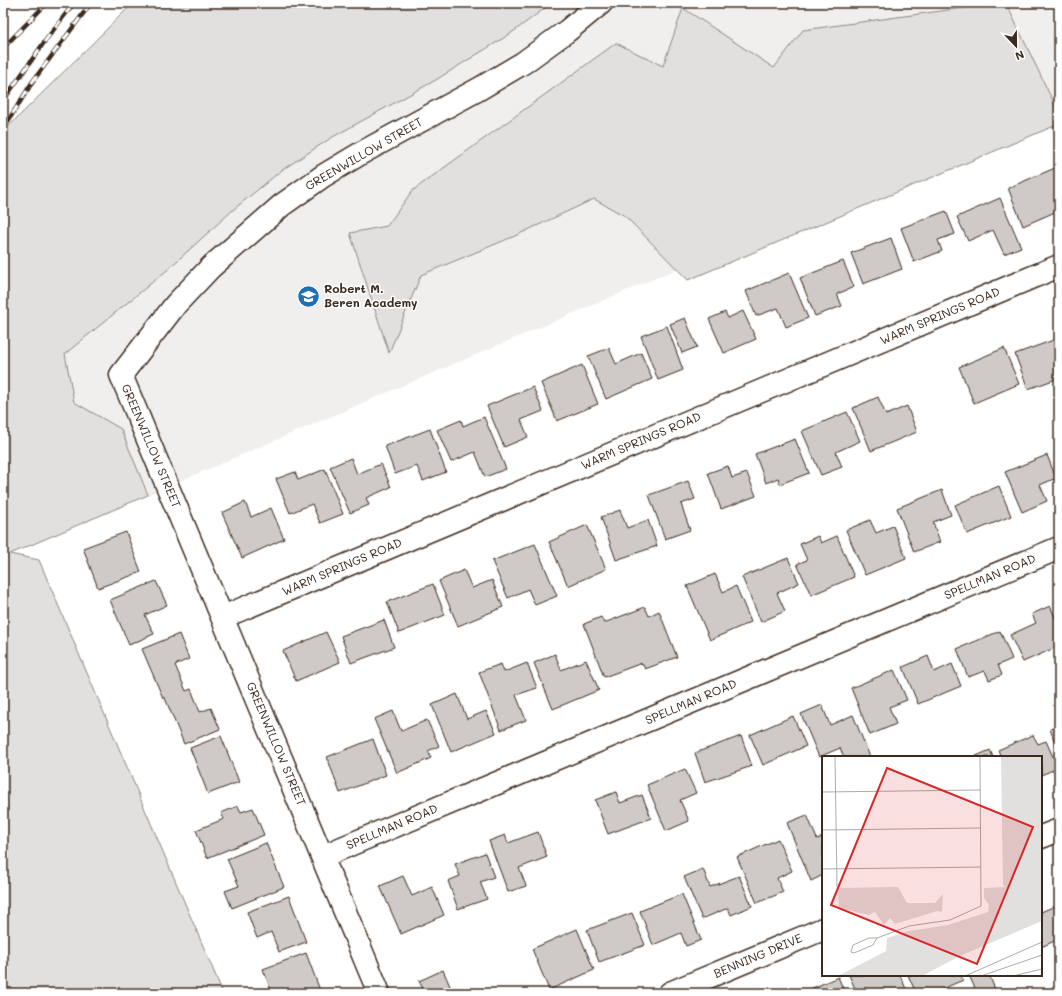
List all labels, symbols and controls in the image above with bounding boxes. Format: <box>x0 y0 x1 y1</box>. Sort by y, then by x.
north arrow <box>996 26 1036 66</box>
text: N <box>1013 47 1027 64</box>
street label: GREENWILLOW STREET <box>302 113 425 193</box>
place label: Robert M. Beren Academy <box>324 280 418 310</box>
school or university icon: Robert M. Beren Academy <box>296 283 322 309</box>
street label: WARM SPRINGS ROAD <box>877 283 1002 348</box>
street label: GREENWILLOW STREET <box>119 381 185 510</box>
street label: WARM SPRINGS ROAD <box>578 408 703 473</box>
street label: WARM SPRINGS ROAD <box>279 534 404 599</box>
street label: SPELLMAN ROAD <box>941 550 1038 603</box>
street label: SPELLMAN ROAD <box>642 675 739 728</box>
street label: GREENWILLOW STREET <box>244 679 310 808</box>
inset map <box>822 756 1042 976</box>
street label: SPELLMAN ROAD <box>343 800 440 853</box>
street label: BENNING DRIVE <box>711 929 804 981</box>

